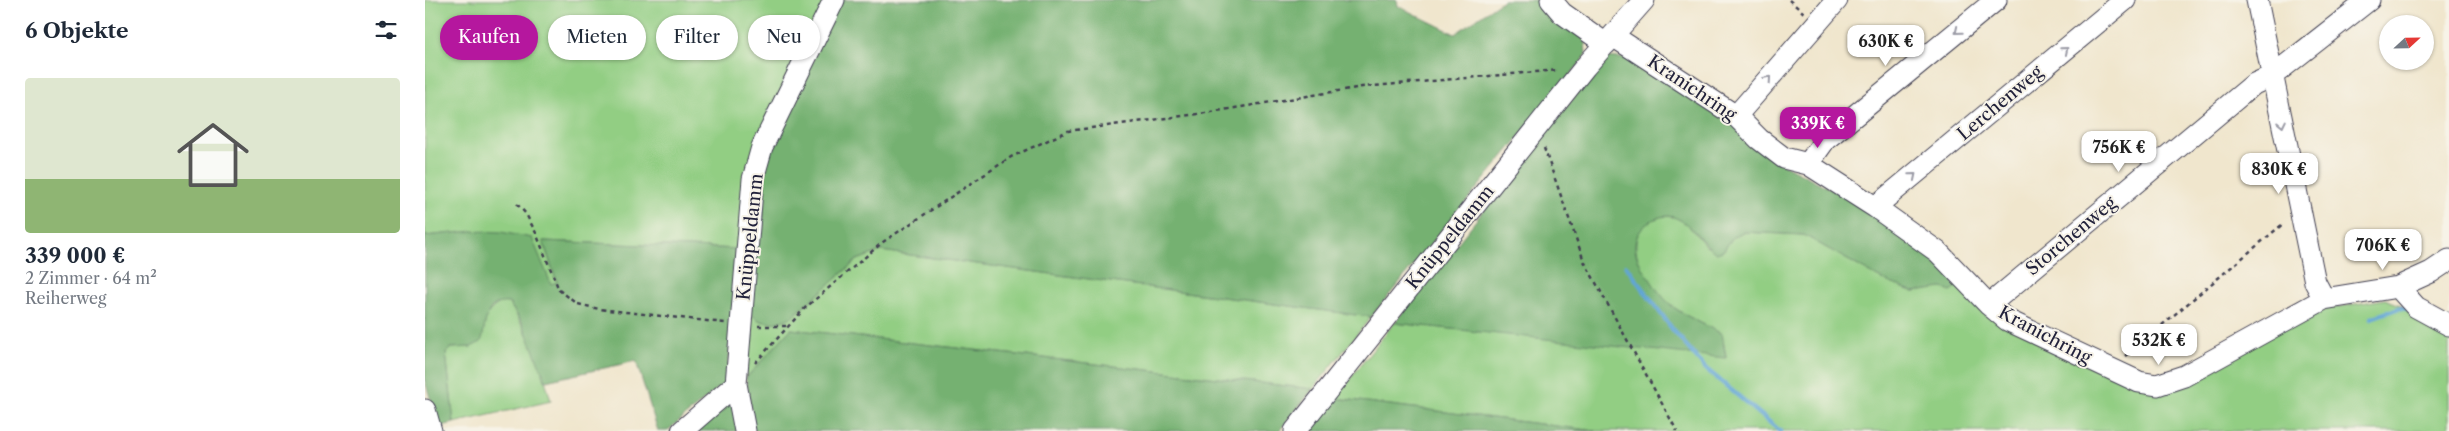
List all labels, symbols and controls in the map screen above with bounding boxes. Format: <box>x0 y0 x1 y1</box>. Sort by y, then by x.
chip: Kaufen <box>440 15 538 60</box>
chip: Mieten <box>548 15 646 60</box>
chip: Filter <box>656 15 738 60</box>
chip: Neu <box>748 15 820 60</box>
north arrow <box>2379 15 2434 70</box>
map controls <box>2379 15 2434 70</box>
icon: filters <box>372 16 400 44</box>
text: 6 Objekte <box>25 18 129 43</box>
pin: 630K € <box>1845 24 1927 67</box>
one-way arrow <box>1955 25 1964 33</box>
text: 630K € <box>1858 31 1914 51</box>
one-way arrow <box>2059 47 2068 55</box>
street label: Kranichring <box>1643 50 1741 126</box>
street label: Lerchenweg <box>1953 61 2048 145</box>
one-way arrow <box>1763 75 1772 84</box>
pin: 339K € <box>1777 106 1859 149</box>
icon: home <box>168 110 258 200</box>
text: 339K € <box>1791 113 1845 133</box>
one-way arrow <box>2277 119 2287 128</box>
pin: 756K € <box>2078 130 2160 173</box>
text: 756K € <box>2092 137 2146 157</box>
pin: 830K € <box>2238 152 2320 195</box>
text: 830K € <box>2251 159 2307 179</box>
street label: Knüppeldamm <box>732 172 768 302</box>
one-way arrow <box>1907 173 1916 181</box>
street label: Knüppeldamm <box>1401 180 1499 294</box>
street label: Storchenweg <box>2021 192 2121 280</box>
pin: 706K € <box>2342 228 2424 271</box>
text: 706K € <box>2356 235 2410 255</box>
text: 339 000 € <box>25 243 125 268</box>
text: 2 Zimmer · 64 m² <box>25 268 157 288</box>
text: Reiherweg <box>25 288 106 308</box>
street label: Kranichring <box>1995 301 2096 369</box>
pin: 532K € <box>2118 324 2200 366</box>
text: 532K € <box>2132 330 2186 350</box>

